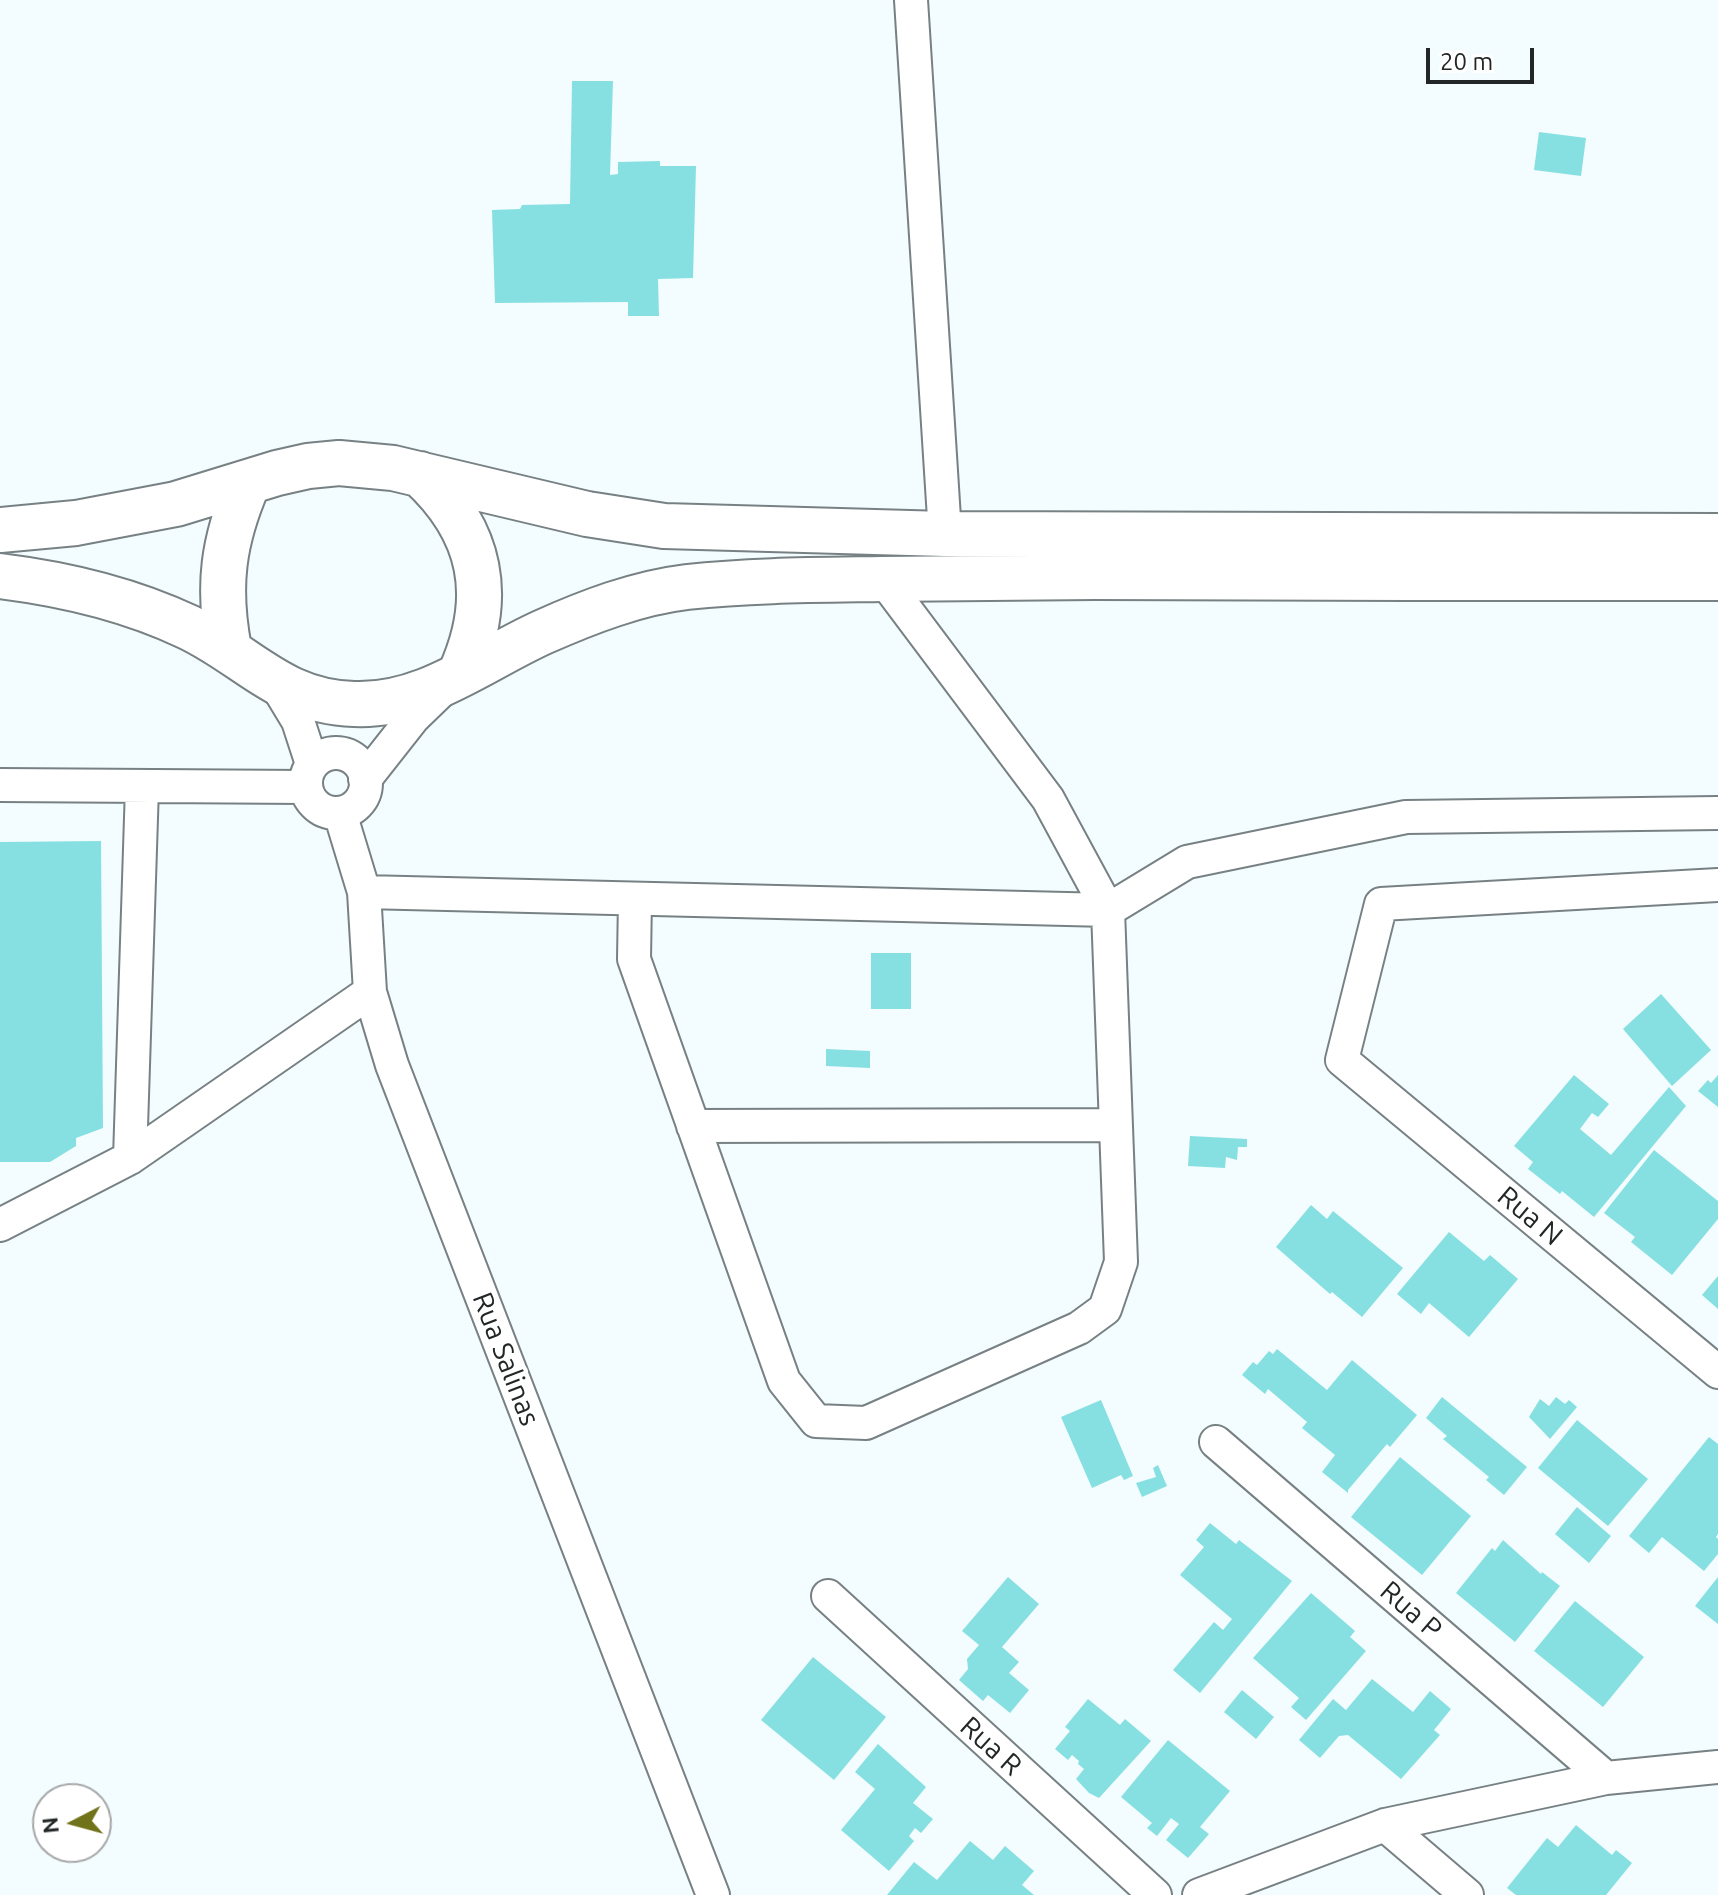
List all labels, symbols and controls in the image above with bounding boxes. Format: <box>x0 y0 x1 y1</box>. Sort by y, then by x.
scale bar <box>1430 32 1538 82</box>
text: 20 m <box>1440 48 1493 75</box>
street label: Rua N <box>1491 1179 1569 1253</box>
street label: Rua Salinas <box>465 1288 547 1430</box>
street label: Rua P <box>1373 1574 1449 1646</box>
street label: Rua R <box>953 1710 1029 1782</box>
north arrow <box>32 1783 112 1863</box>
text: N <box>36 1816 63 1835</box>

